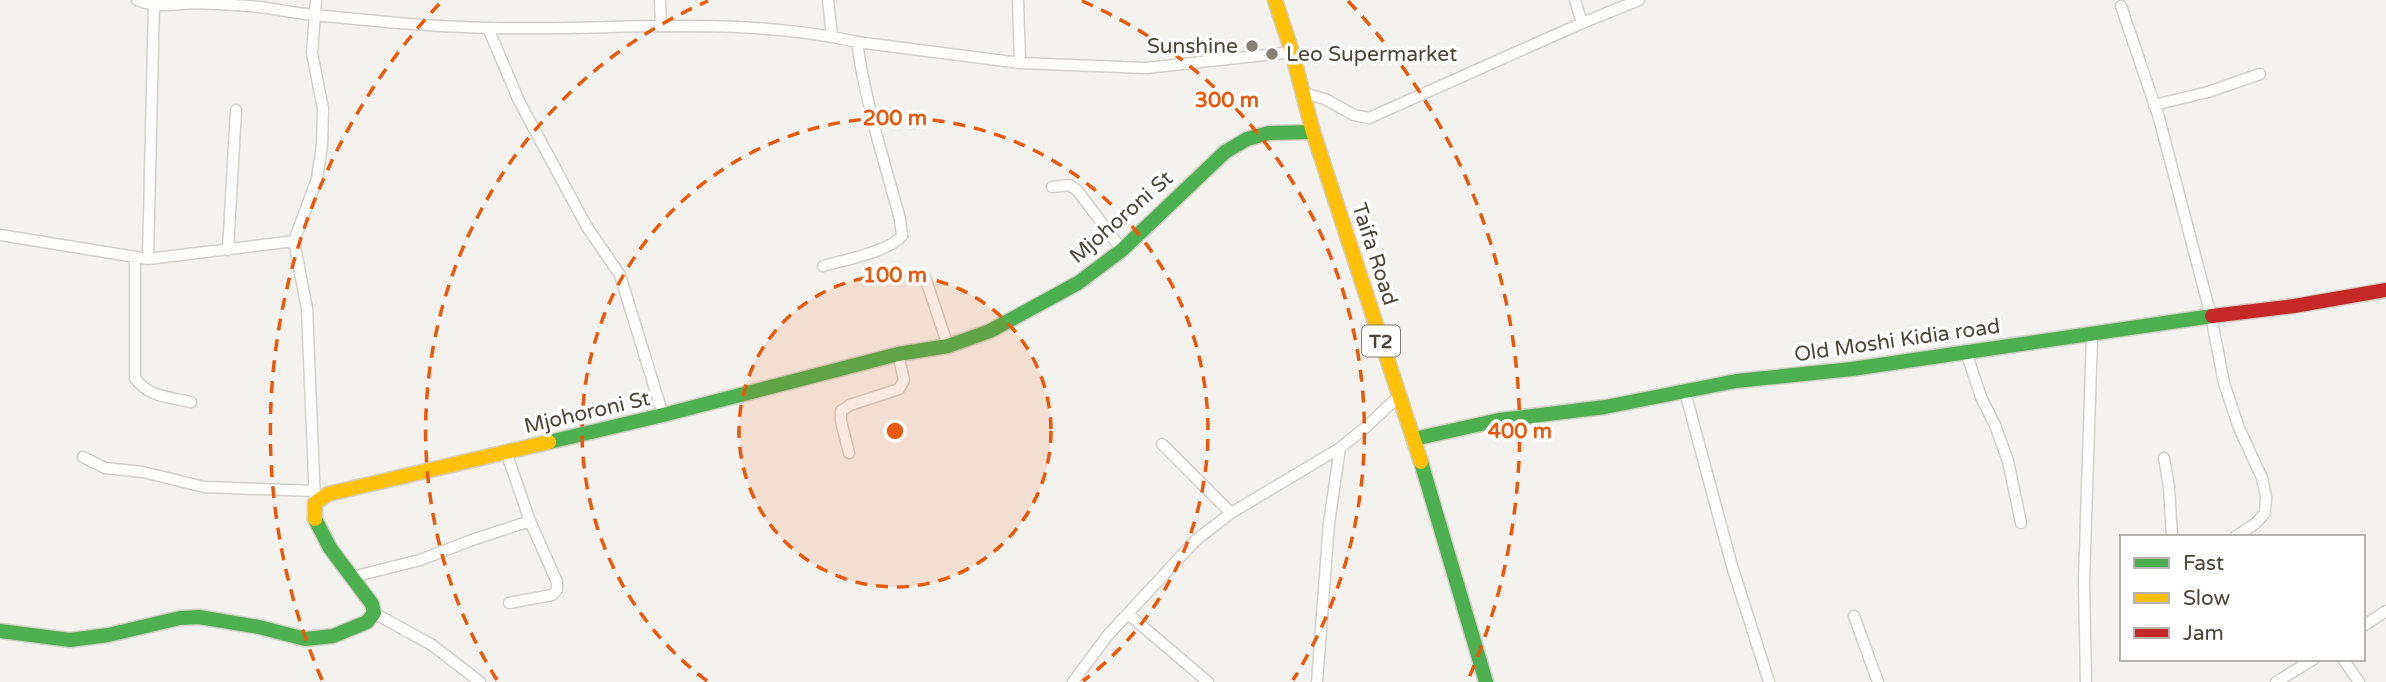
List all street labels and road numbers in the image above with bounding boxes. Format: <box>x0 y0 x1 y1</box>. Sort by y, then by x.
street label: Mjohoroni St <box>1065 166 1178 269</box>
street label: Taifa Road <box>1346 200 1403 308</box>
street label: Old Moshi Kidia road <box>1792 314 2002 367</box>
road number: T2 <box>1362 326 1400 356</box>
street label: Mjohoroni St <box>522 386 652 439</box>

